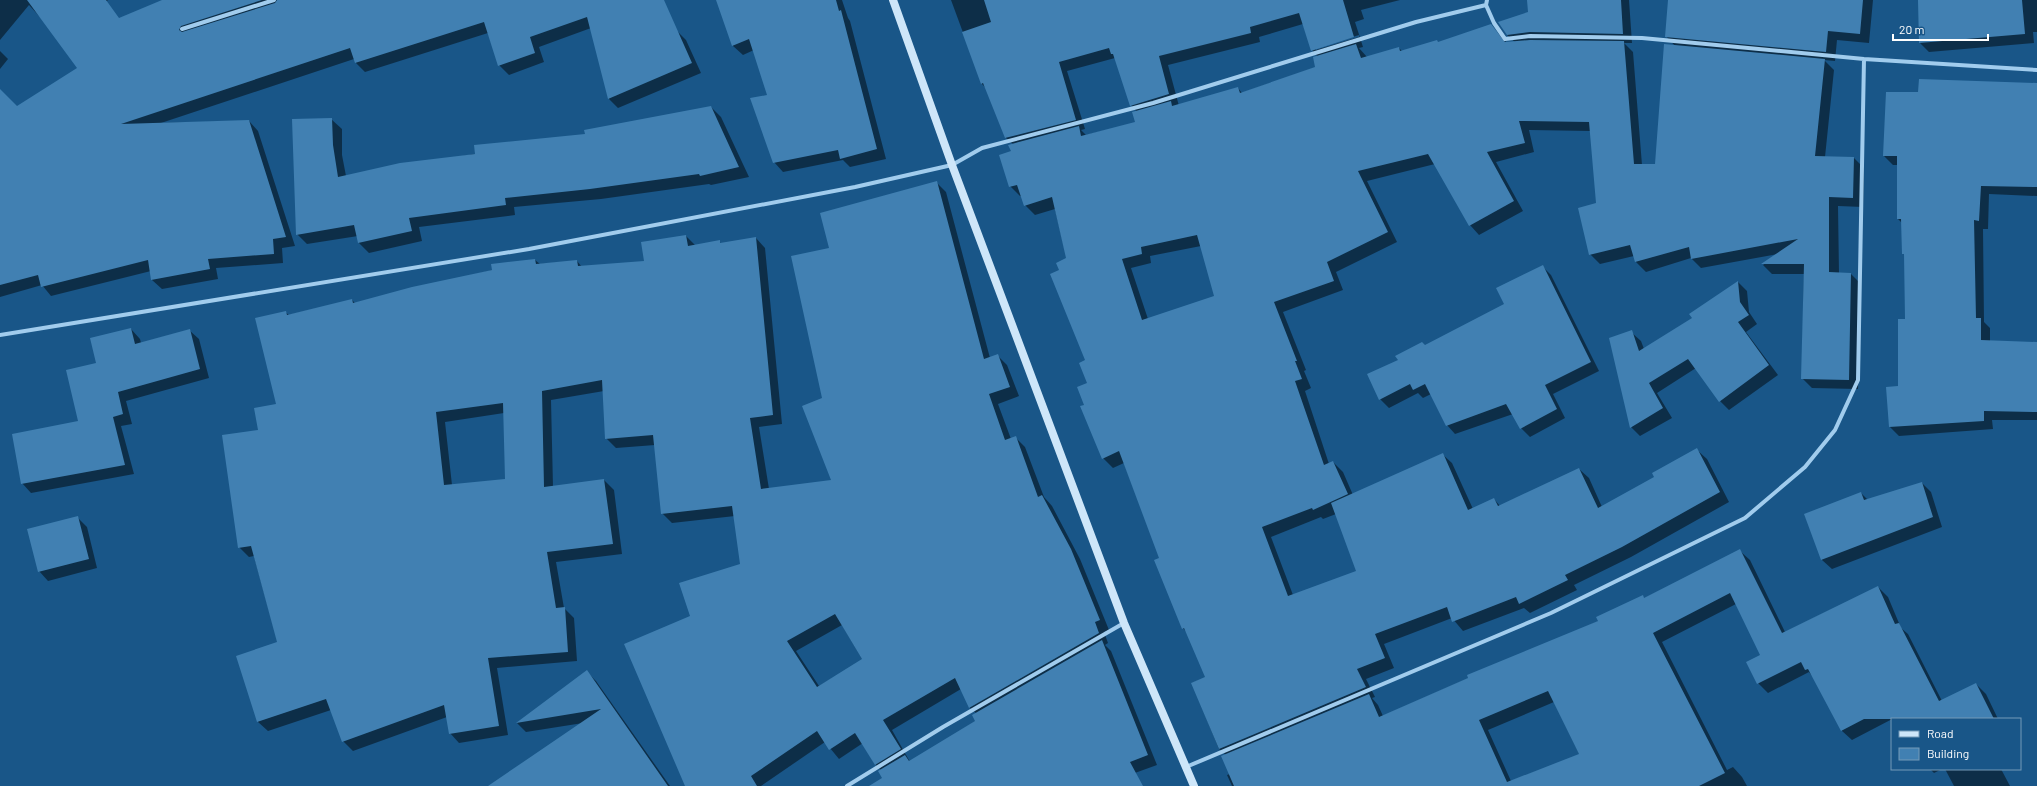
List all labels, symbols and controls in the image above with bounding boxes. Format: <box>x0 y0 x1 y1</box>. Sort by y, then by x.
scale bar <box>1893 16 1988 42</box>
text: 20 m <box>1899 22 1925 36</box>
legend <box>1891 718 2021 770</box>
text: Road <box>1927 726 1954 740</box>
text: Building <box>1927 746 1969 760</box>

